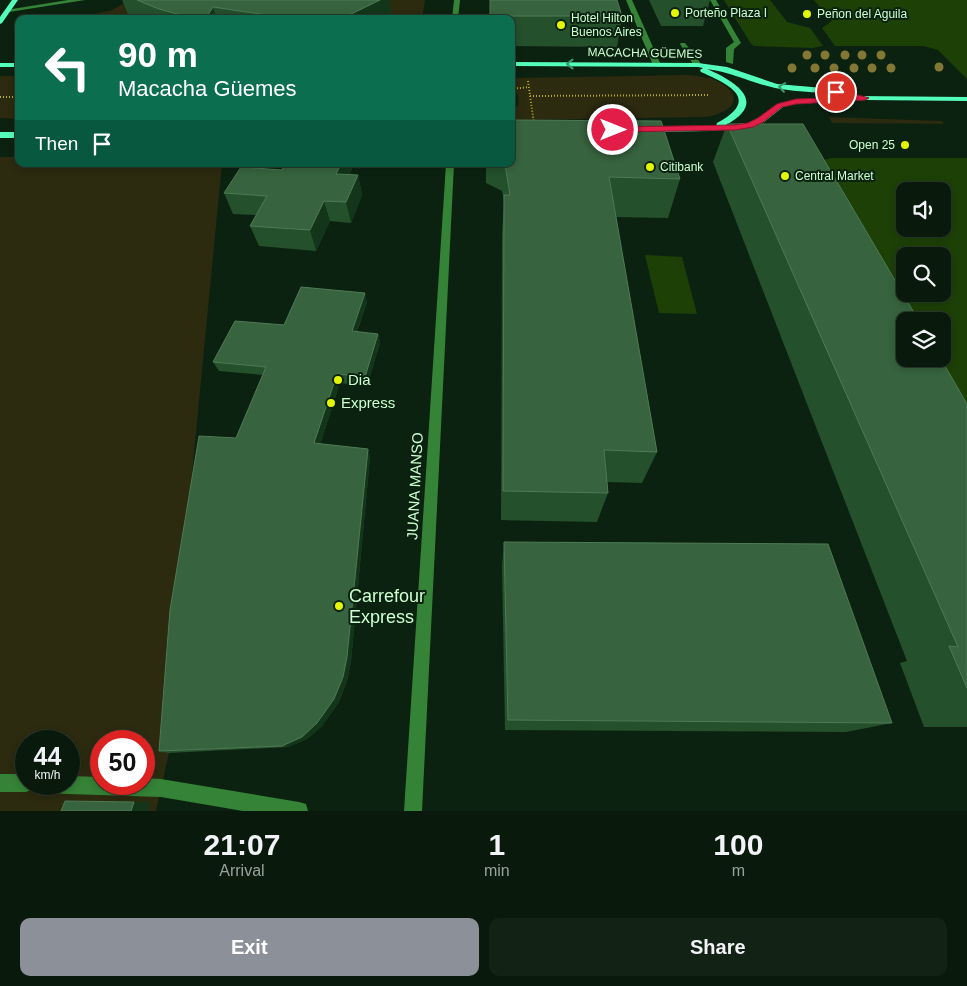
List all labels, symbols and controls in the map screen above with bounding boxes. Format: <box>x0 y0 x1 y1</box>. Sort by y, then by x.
place label: Porteño Plaza I <box>685 6 767 20</box>
marker: Porteño Plaza I <box>669 7 681 19</box>
place label: Peñon del Aguila <box>817 7 907 21</box>
marker: Peñon del Aguila <box>801 8 813 20</box>
place label: Hotel Hilton Buenos Aires <box>571 11 642 39</box>
marker: Hotel Hilton Buenos Aires <box>555 19 567 31</box>
icon: left <box>35 35 100 100</box>
text: 90 m <box>118 35 198 74</box>
street label: MACACHA GÜEMES <box>588 45 702 61</box>
one-way arrow <box>566 59 574 69</box>
pin <box>815 71 857 113</box>
text: Macacha Güemes <box>118 76 297 101</box>
icon: arrive <box>822 78 850 106</box>
one-way arrow <box>778 82 786 93</box>
position arrow <box>586 103 638 155</box>
icon: arrive <box>88 130 116 158</box>
text: Then <box>35 133 78 154</box>
place label: Open 25 <box>849 138 895 152</box>
marker: Open 25 <box>899 139 911 151</box>
place label: Citibank <box>660 160 704 174</box>
marker: Citibank <box>644 161 656 173</box>
place label: Central Market <box>795 169 874 183</box>
marker: Central Market <box>779 170 791 182</box>
map controls <box>896 182 951 367</box>
button: sound <box>896 182 951 237</box>
button: search <box>896 247 951 302</box>
button: layers <box>896 312 951 367</box>
place label: Dia <box>348 371 371 388</box>
marker: Dia <box>332 374 344 386</box>
place label: Express <box>341 394 395 411</box>
marker: Express <box>325 397 337 409</box>
street label: JUANA MANSO <box>403 432 426 540</box>
place label: Carrefour Express <box>349 586 425 627</box>
marker: Carrefour Express <box>333 600 345 612</box>
speed limit sign: 50 <box>90 730 155 795</box>
text: 44 <box>34 742 61 770</box>
text: km/h <box>34 768 61 782</box>
text: 21:07 <box>204 828 280 861</box>
text: 1 <box>488 828 505 861</box>
text: 100 <box>713 828 763 861</box>
text: Arrival <box>219 862 265 879</box>
text: min <box>484 862 510 879</box>
text: m <box>732 862 745 879</box>
button: Exit <box>20 918 479 976</box>
button: Share <box>489 918 947 976</box>

